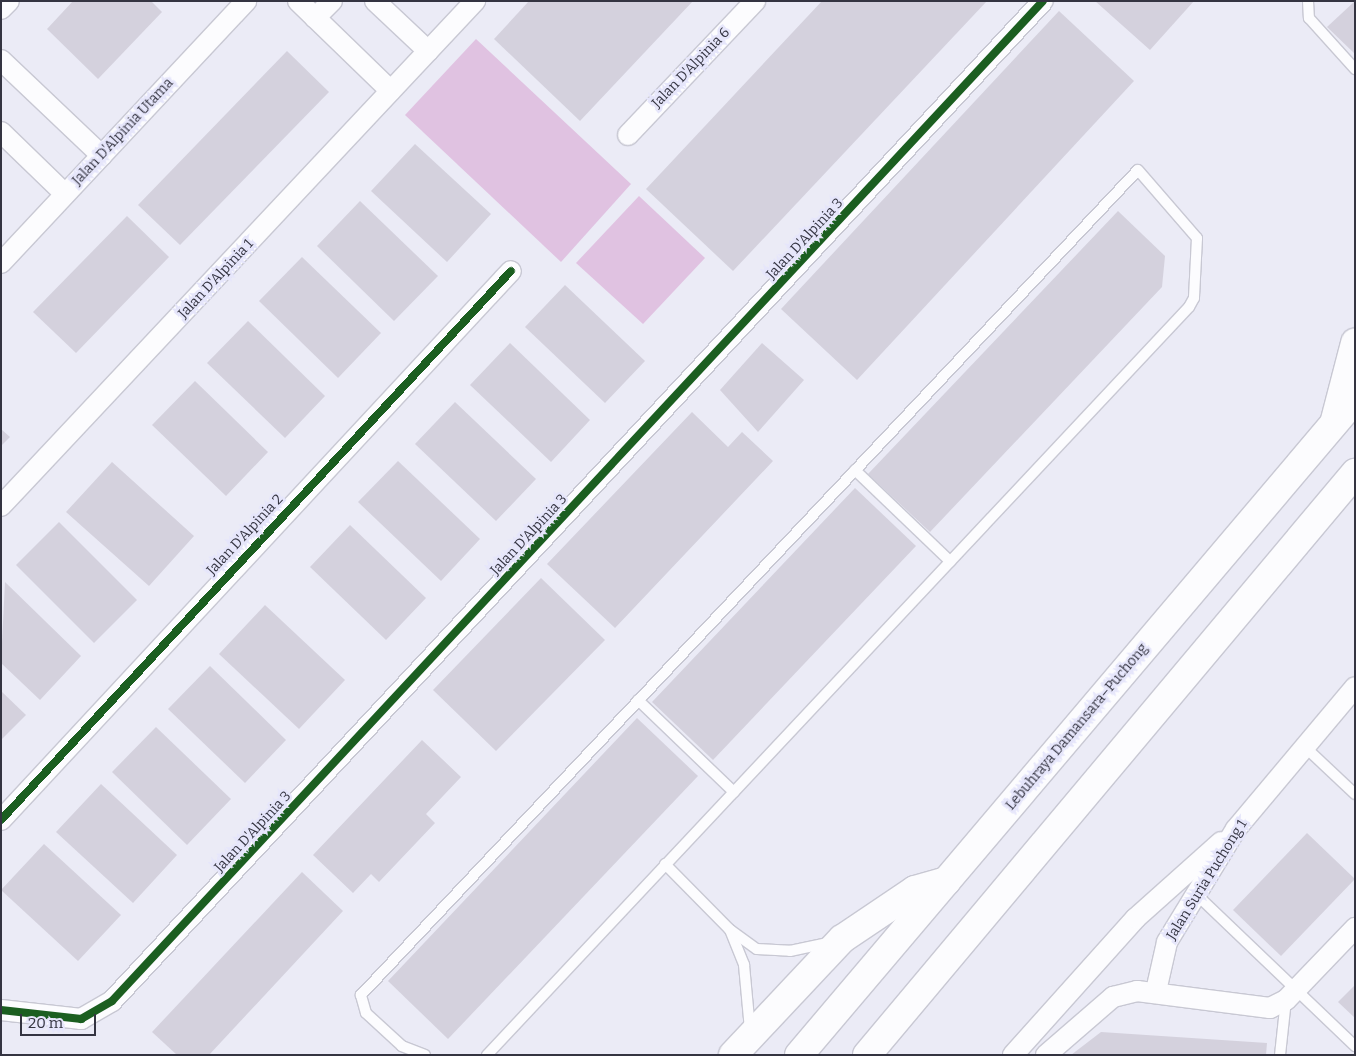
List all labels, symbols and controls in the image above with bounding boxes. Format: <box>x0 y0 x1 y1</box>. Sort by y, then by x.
street label: Jalan D'Alpinia 6 <box>649 25 733 111</box>
street label: Jalan D'Alpinia Utama <box>69 75 177 189</box>
street label: Jalan D'Alpinia 3 <box>763 195 847 283</box>
street label: Jalan D'Alpinia 1 <box>175 236 257 322</box>
street label: Jalan D'Alpinia 2 <box>203 491 287 579</box>
street label: Jalan D'Alpinia 3 <box>487 491 571 579</box>
street label: Lebuhraya Damansara–Puchong <box>1002 640 1152 814</box>
street label: Jalan D'Alpinia 3 <box>211 788 295 876</box>
street label: Jalan Suria Puchong 1 <box>1163 817 1251 943</box>
scale bar <box>22 1004 99 1036</box>
text: 20 m <box>28 1014 63 1032</box>

